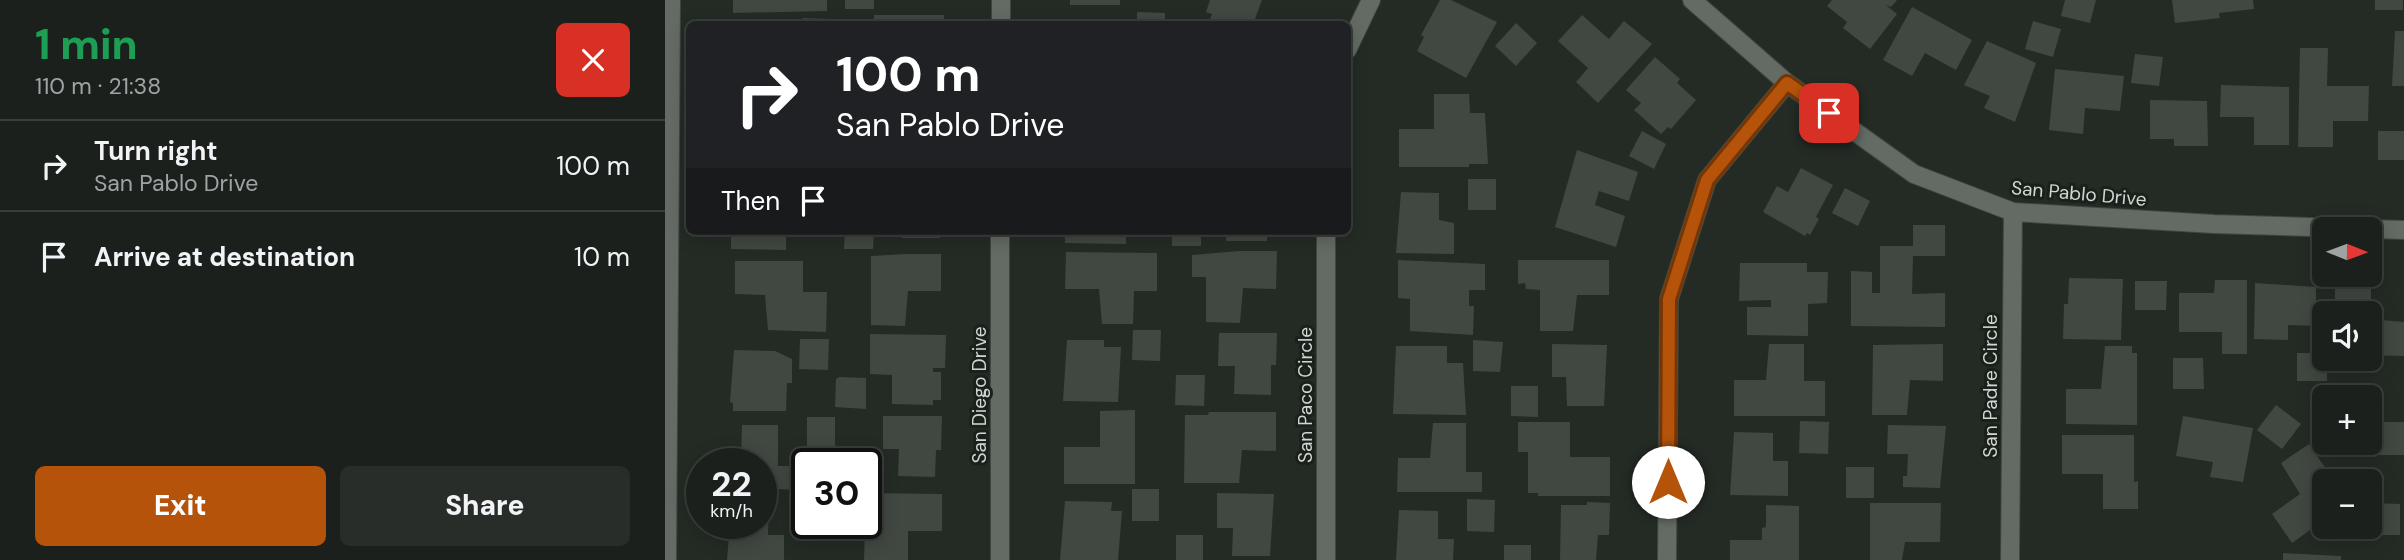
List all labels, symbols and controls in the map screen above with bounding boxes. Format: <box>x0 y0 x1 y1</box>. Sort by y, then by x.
text: 1 min <box>35 17 138 72</box>
button: close <box>556 23 630 97</box>
text: 100 m <box>836 42 980 106</box>
icon: right <box>721 49 812 140</box>
text: 110 m · 21:38 <box>35 71 161 101</box>
pin <box>1799 83 1859 143</box>
icon: arrive <box>1810 94 1848 132</box>
text: San Pablo Drive <box>836 104 1065 146</box>
text: Turn right <box>94 134 218 168</box>
icon: right <box>35 147 73 185</box>
text: 100 m <box>556 149 630 183</box>
text: San Pablo Drive <box>94 168 258 198</box>
street label: San Pablo Drive <box>2010 175 2148 212</box>
icon: arrive <box>794 182 832 220</box>
text: Then <box>721 184 780 218</box>
north arrow <box>2312 217 2382 287</box>
map controls <box>2312 217 2382 539</box>
icon: arrive <box>35 238 73 276</box>
text: Arrive at destination <box>94 240 355 274</box>
text: 10 m <box>574 240 630 274</box>
button: sound <box>2312 301 2382 371</box>
street label: San Padre Circle <box>1978 314 2003 458</box>
street label: San Diego Drive <box>967 326 992 464</box>
street label: San Paco Circle <box>1293 327 1318 463</box>
button: + <box>2312 385 2382 455</box>
position arrow <box>1631 445 1705 519</box>
speed limit sign: 30 <box>791 448 882 539</box>
text: 22 <box>711 461 752 507</box>
button: Exit <box>35 466 326 546</box>
button: Share <box>340 466 630 546</box>
button: − <box>2312 469 2382 539</box>
text: km/h <box>710 499 753 523</box>

